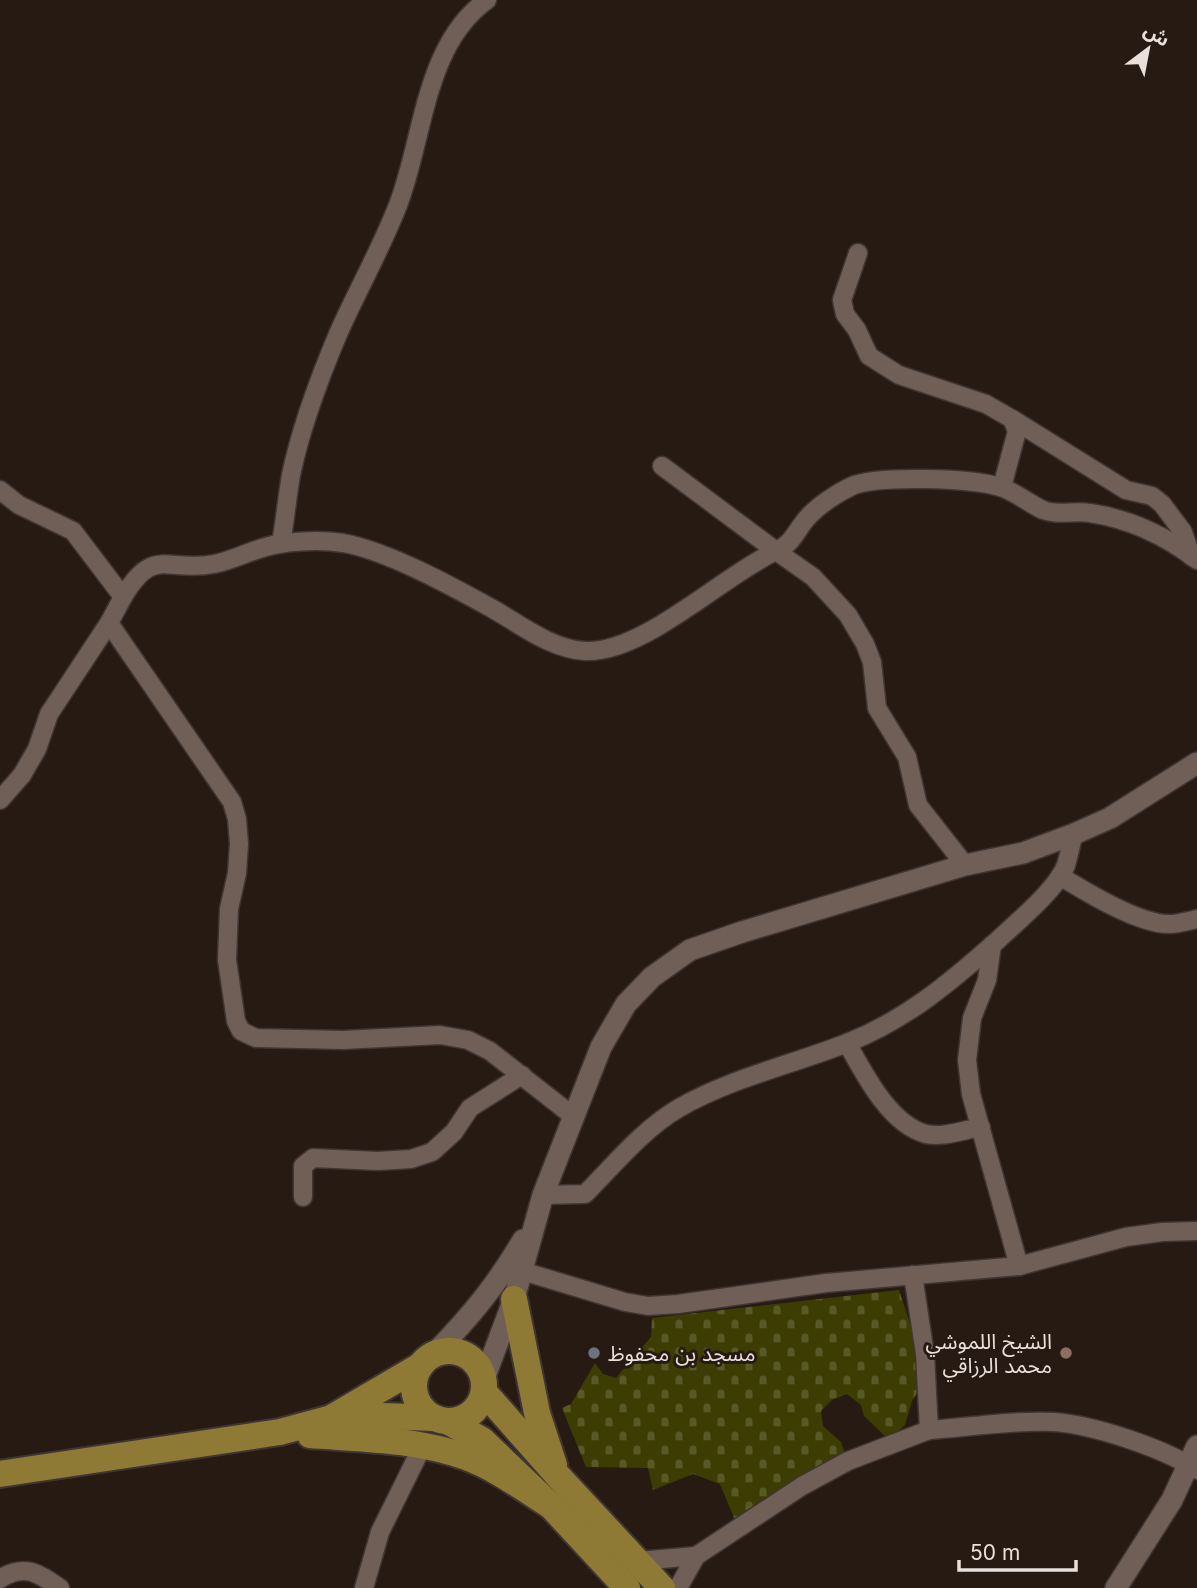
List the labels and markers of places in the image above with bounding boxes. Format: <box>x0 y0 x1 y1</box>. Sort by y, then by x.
place label: الشيخ اللموشي محمد الرزاقي <box>926 1329 1052 1381</box>
place label: مسجد بن محفوظ <box>608 1341 755 1366</box>
marker: مسجد بن محفوظ <box>586 1345 602 1361</box>
marker: الشيخ اللموشي محمد الرزاقي <box>1058 1345 1074 1361</box>

